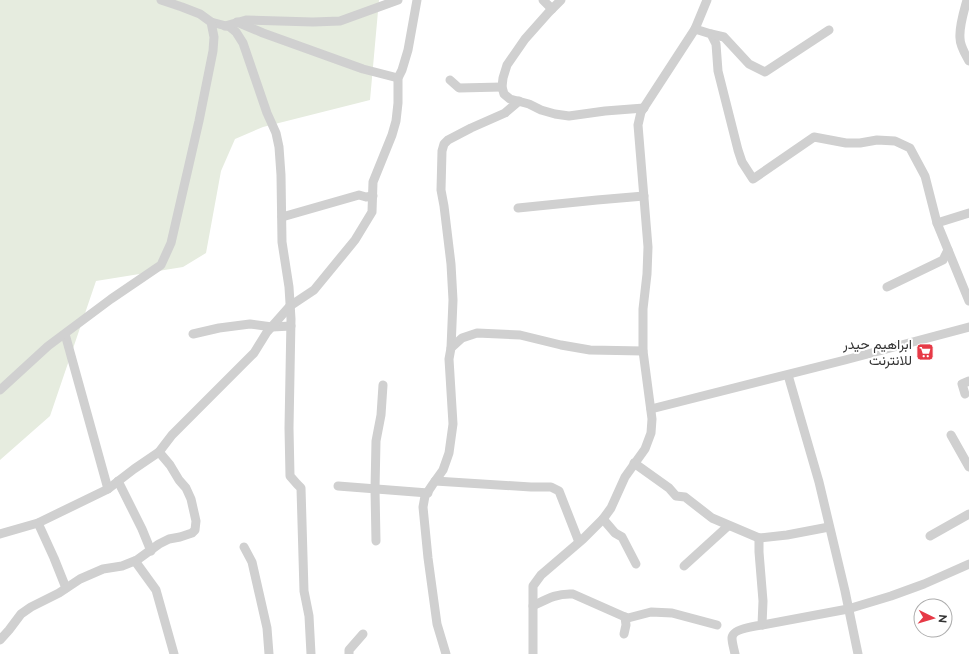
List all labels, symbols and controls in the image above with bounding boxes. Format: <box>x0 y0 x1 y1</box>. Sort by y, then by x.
place label: ابراهيم حيدر للانترنت <box>842 336 912 369</box>
supermarket icon: ابراهيم حيدر للانترنت <box>915 342 935 362</box>
north arrow <box>913 598 953 638</box>
text: N <box>936 614 949 624</box>

